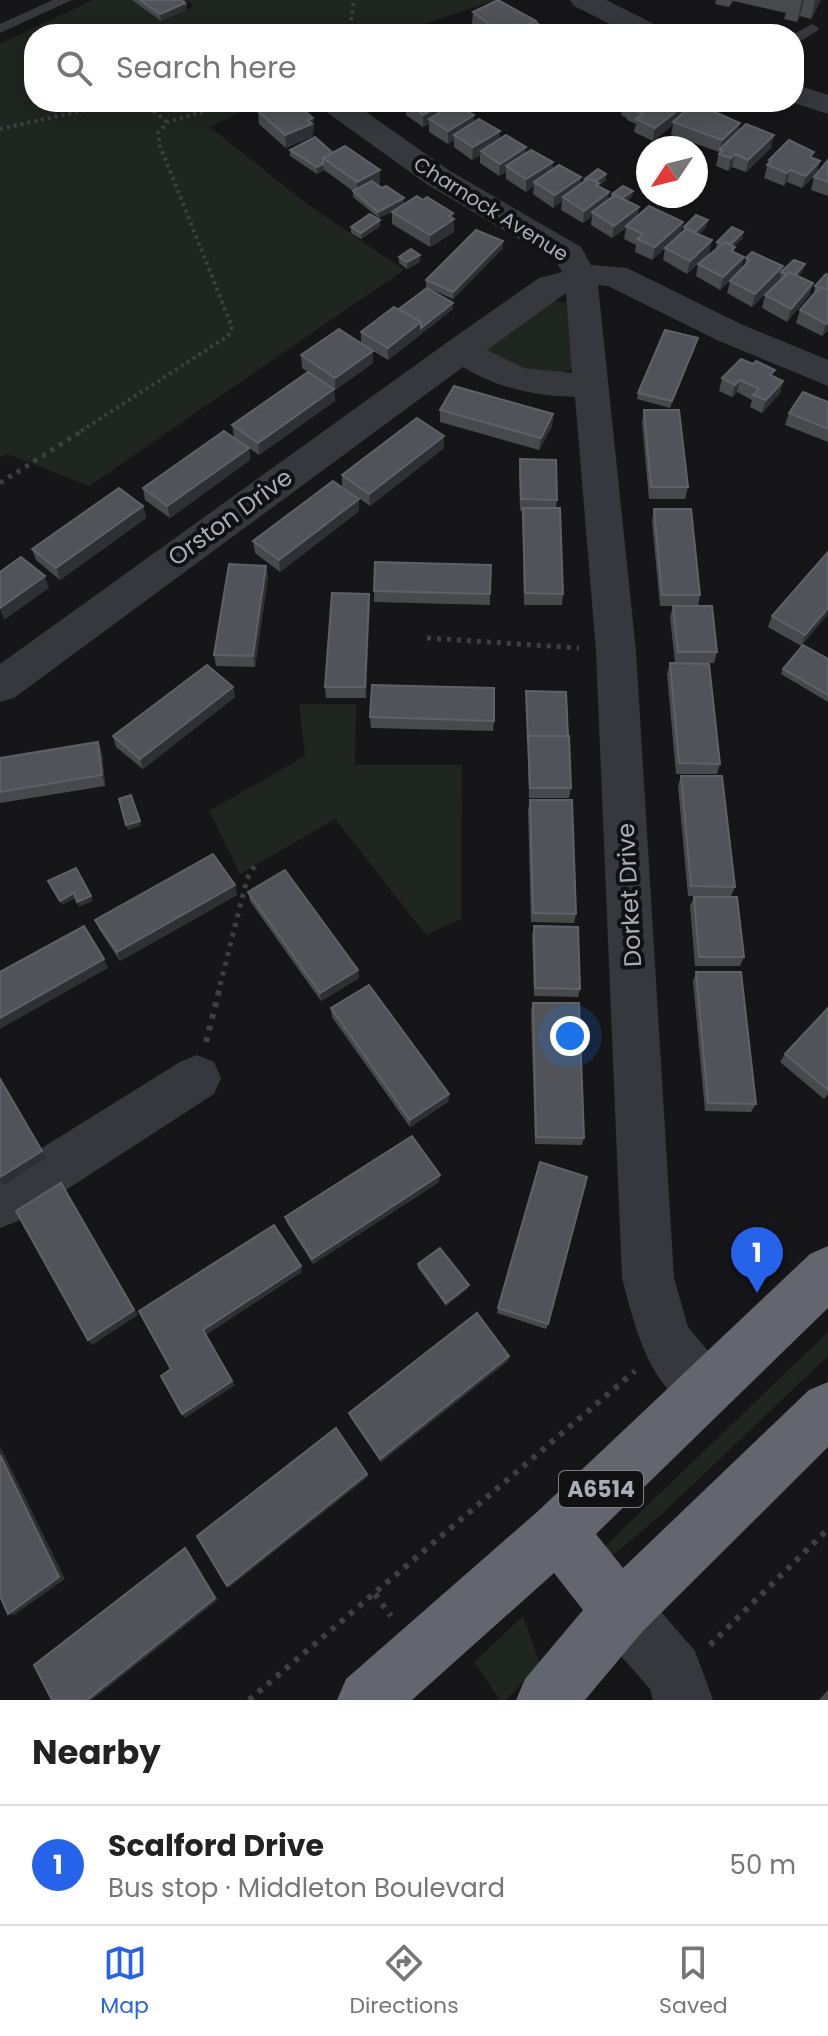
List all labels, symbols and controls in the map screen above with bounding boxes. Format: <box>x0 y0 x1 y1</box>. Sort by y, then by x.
search box <box>24 24 804 112</box>
icon: search <box>52 46 96 90</box>
text: Search here <box>116 46 297 89</box>
north arrow <box>636 136 708 208</box>
street label: Charnock Avenue <box>408 150 574 268</box>
street label: Orston Drive <box>161 461 299 573</box>
street label: Dorket Drive <box>609 822 649 968</box>
your location <box>550 1016 590 1056</box>
pin: 1 <box>731 1227 783 1293</box>
road number: A6514 <box>559 1471 643 1507</box>
text: Nearby <box>32 1728 161 1776</box>
text: Scalford Drive <box>108 1824 324 1867</box>
text: 1 <box>53 1847 63 1883</box>
text: 50 m <box>730 1847 796 1883</box>
text: Bus stop · Middleton Boulevard <box>108 1870 505 1906</box>
tab: Map <box>100 1941 149 2022</box>
tab: Directions <box>349 1941 459 2022</box>
tab: Saved <box>659 1941 728 2022</box>

